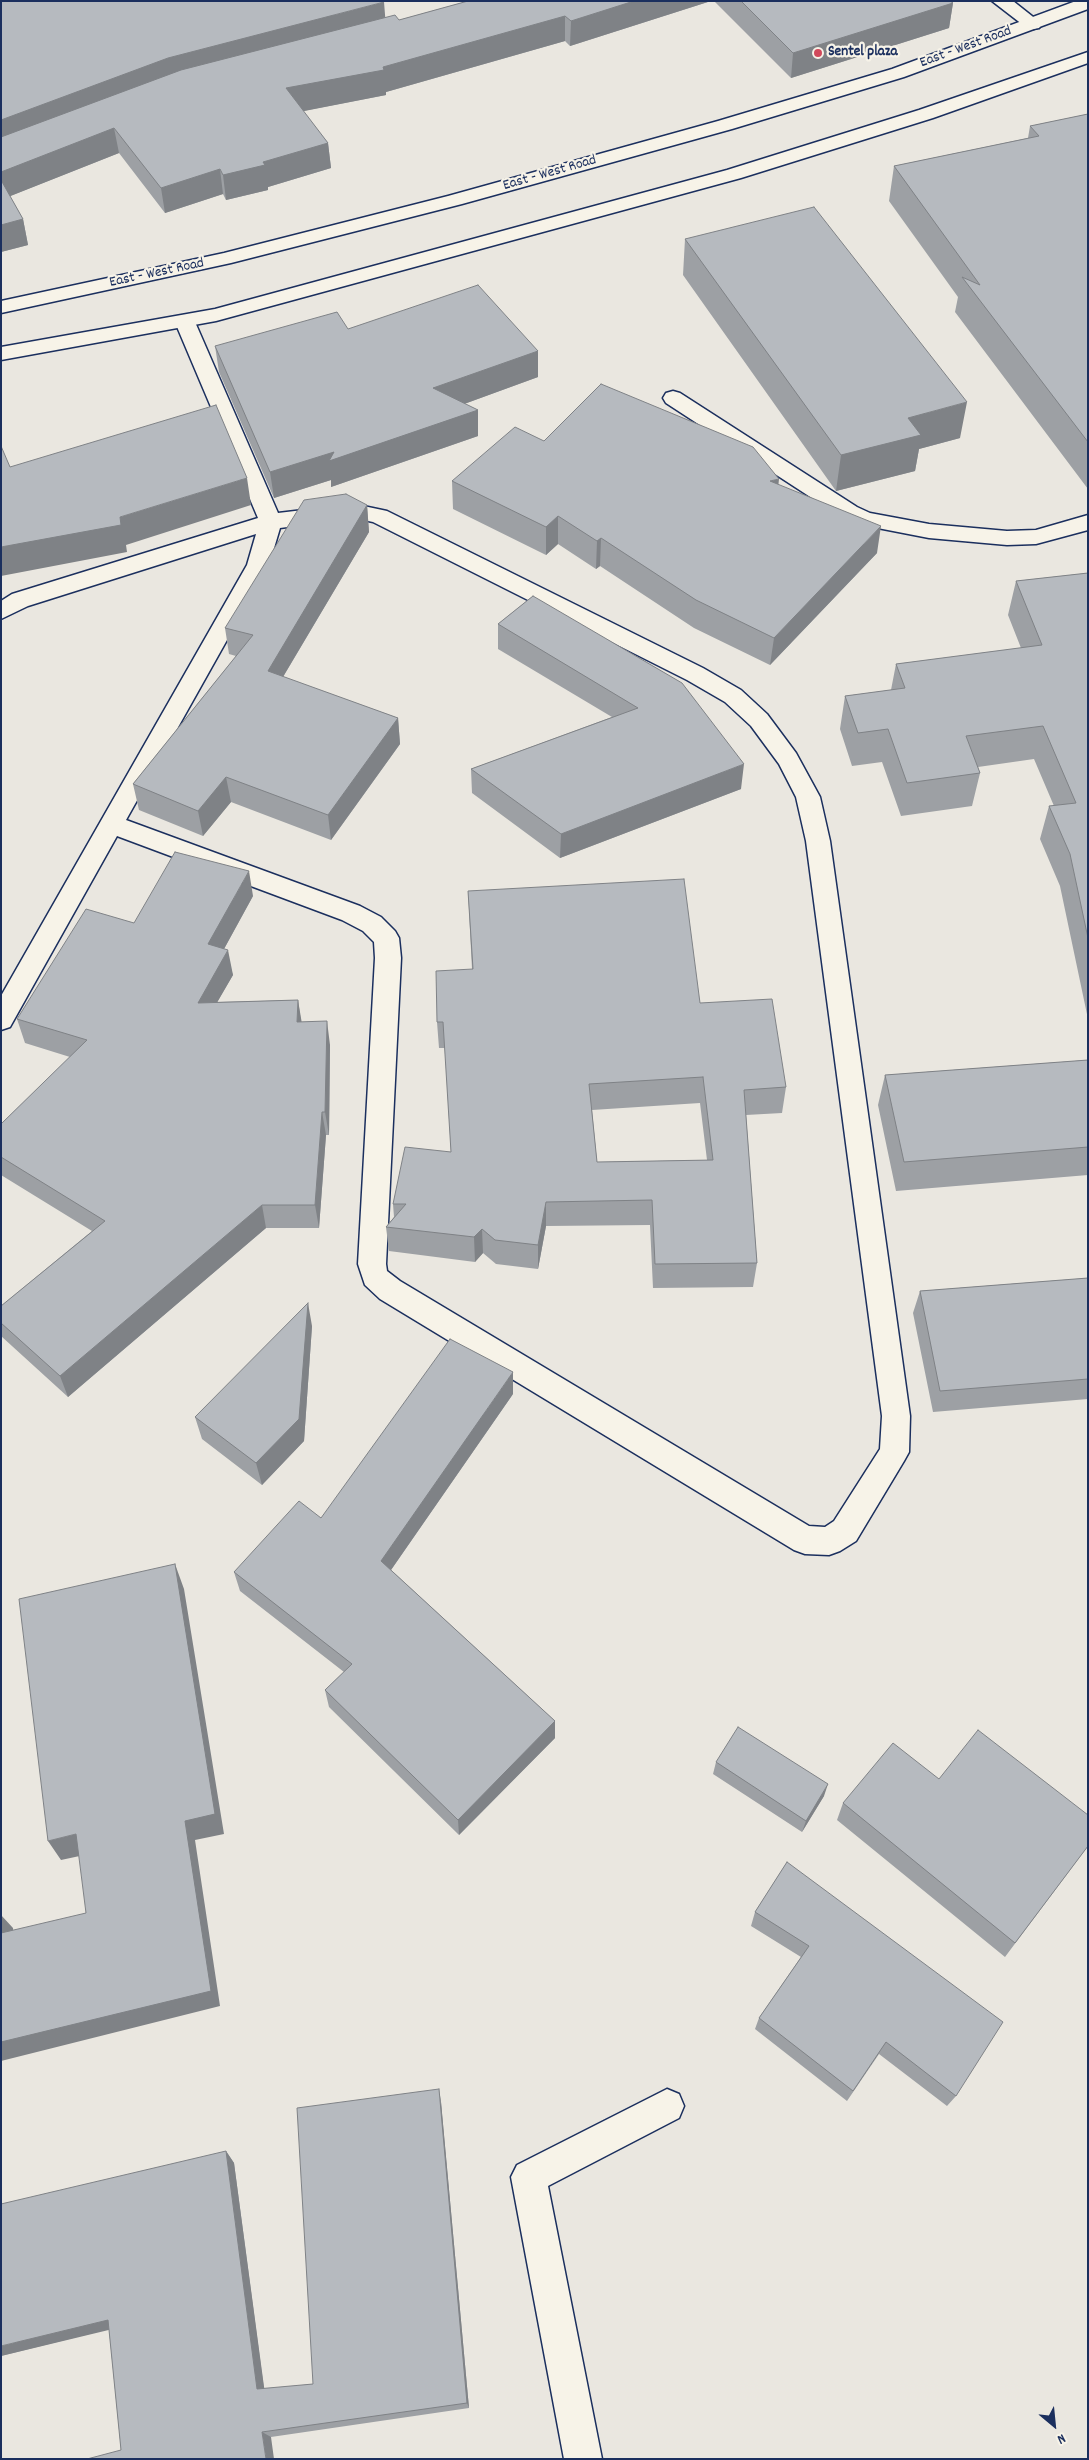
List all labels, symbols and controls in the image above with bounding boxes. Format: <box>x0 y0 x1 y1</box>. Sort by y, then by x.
street label: East - West Road <box>918 23 1014 73</box>
place label: Sentel plaza <box>828 44 898 62</box>
marker: Sentel plaza <box>812 47 824 59</box>
street label: East - West Road <box>501 152 599 196</box>
street label: East - West Road <box>108 255 206 293</box>
north arrow <box>1029 2400 1079 2450</box>
text: N <box>1053 2428 1069 2449</box>

